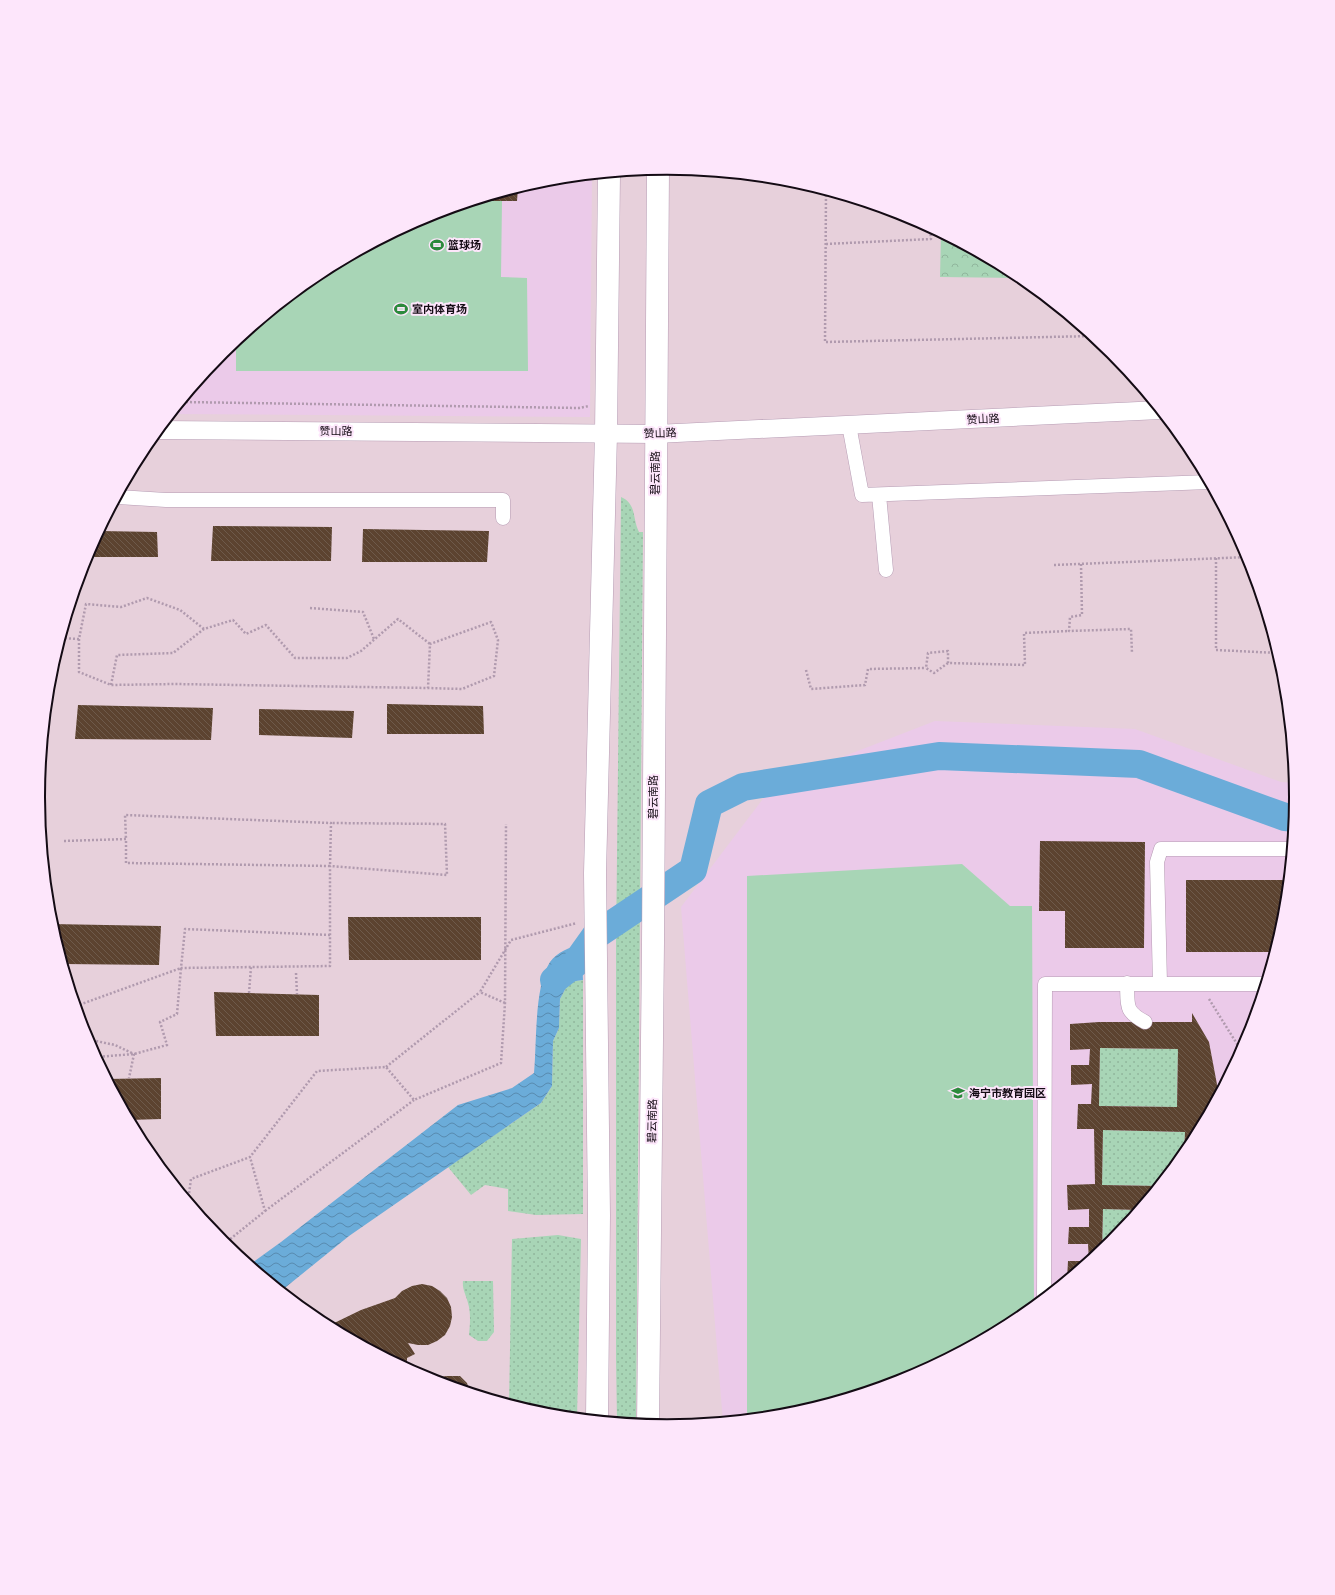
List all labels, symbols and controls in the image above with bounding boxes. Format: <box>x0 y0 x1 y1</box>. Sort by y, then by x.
sports icon: 篮球场 <box>429 237 445 253</box>
place label: 篮球场 <box>448 238 481 252</box>
sports icon: 室内体育场 <box>393 301 409 317</box>
place label: 室内体育场 <box>412 302 467 316</box>
street label: 赞山路 <box>966 411 1000 427</box>
street label: 赞山路 <box>320 424 353 438</box>
street label: 赞山路 <box>643 425 677 441</box>
street label: 碧云南路 <box>648 451 662 495</box>
street label: 碧云南路 <box>646 775 660 819</box>
school or university icon: 海宁市教育园区 <box>950 1085 966 1101</box>
place label: 海宁市教育园区 <box>969 1086 1046 1100</box>
street label: 碧云南路 <box>645 1099 659 1143</box>

